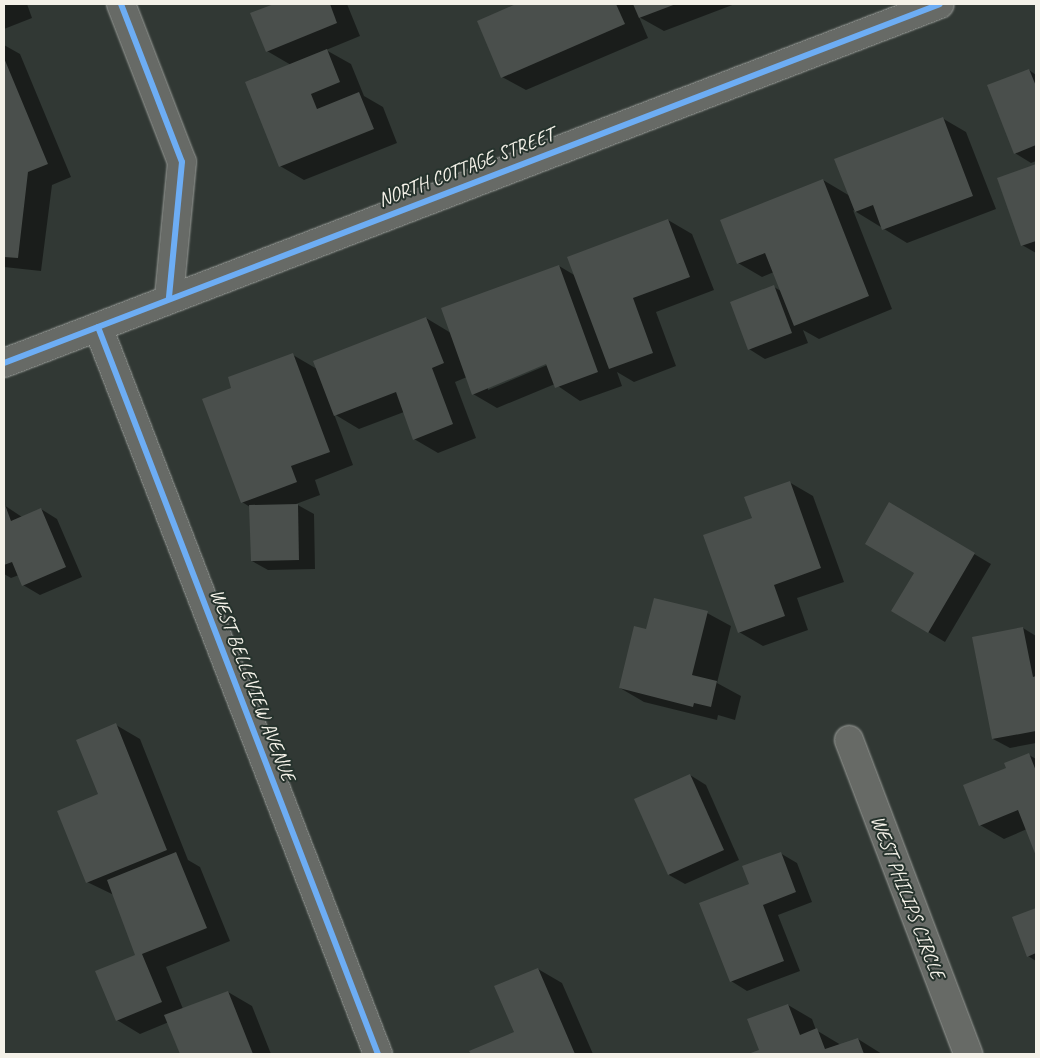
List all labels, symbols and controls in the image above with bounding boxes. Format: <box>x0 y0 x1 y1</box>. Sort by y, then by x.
street label: NORTH COTTAGE STREET <box>375 122 557 212</box>
street label: WEST BELLEVIEW AVENUE <box>205 586 301 784</box>
street label: WEST PHILIPS CIRCLE <box>866 812 950 982</box>

